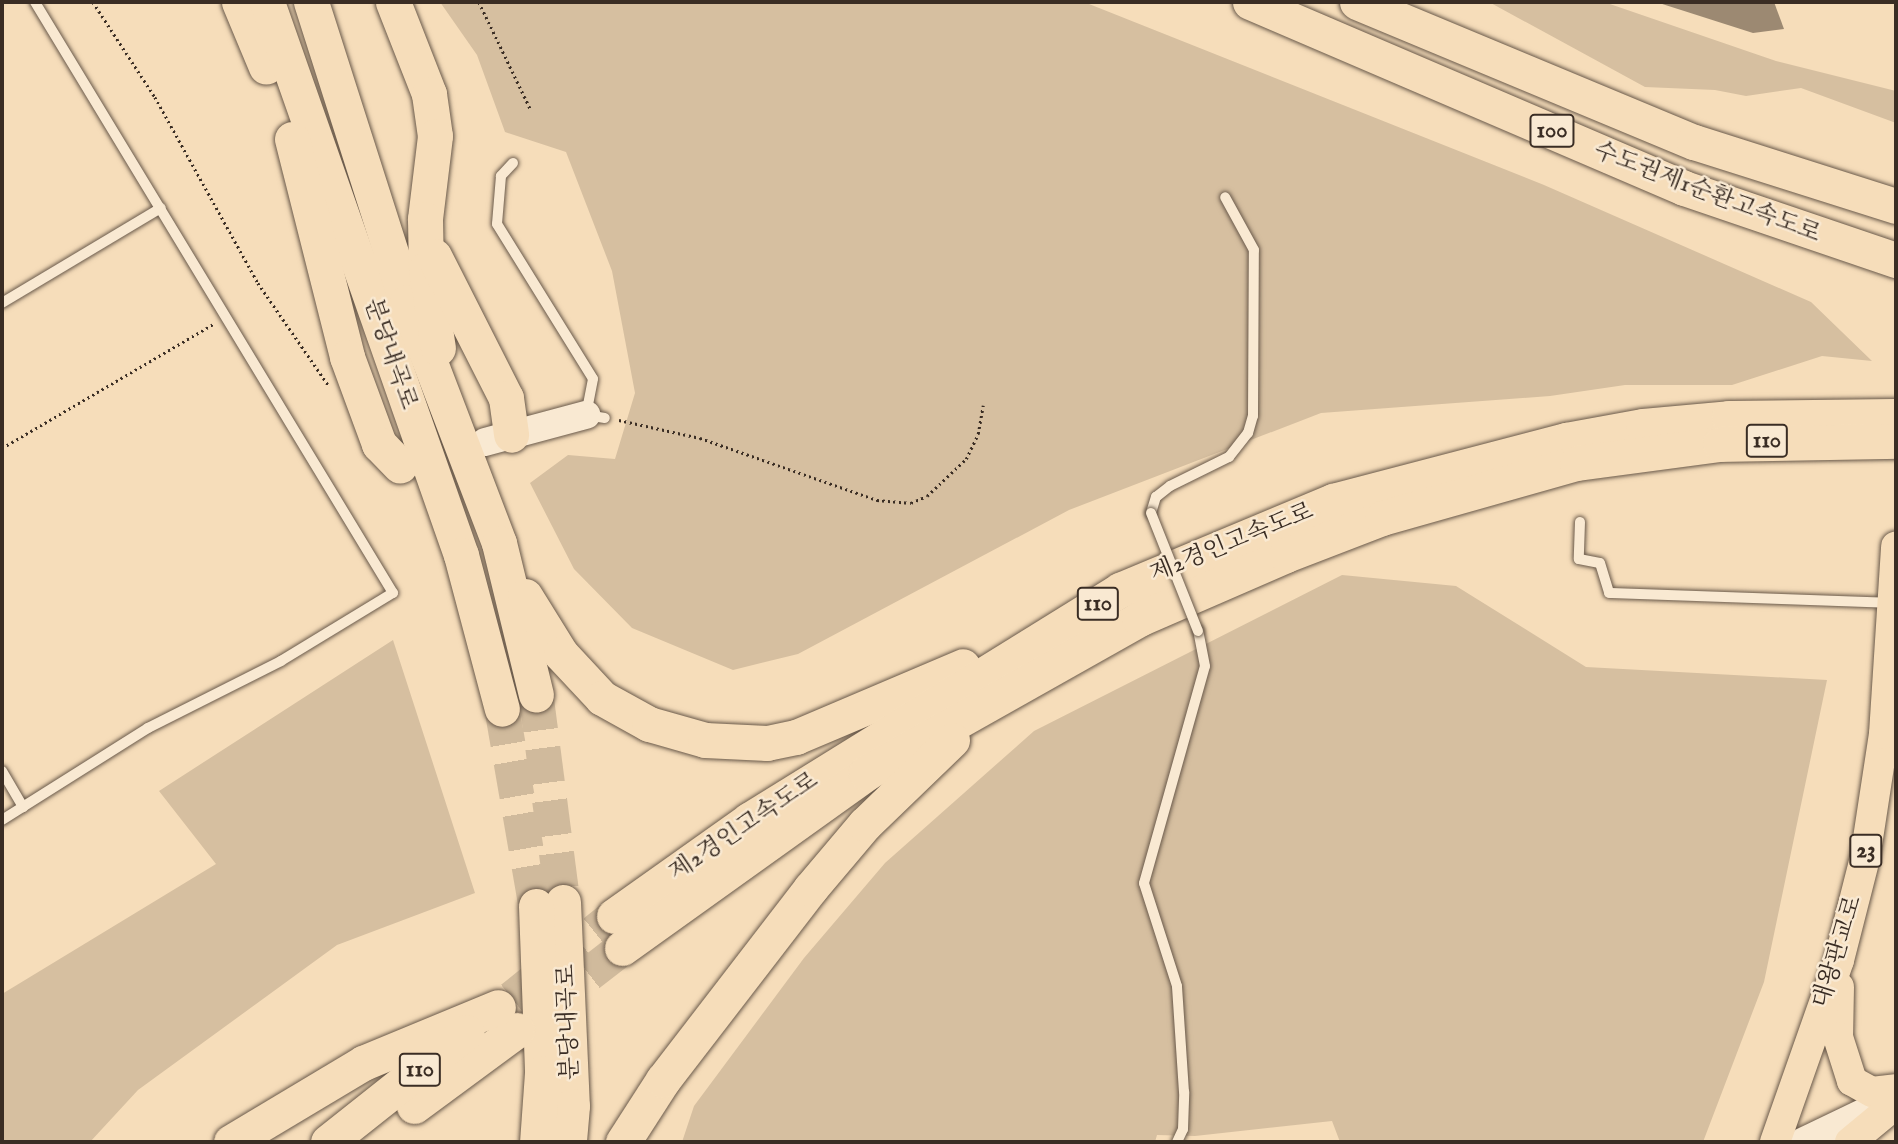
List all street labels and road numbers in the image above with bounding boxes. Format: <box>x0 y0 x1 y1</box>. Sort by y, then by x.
road number: 100 <box>1529 112 1575 150</box>
street label: 수도권제1순환고속도로 <box>1589 136 1825 250</box>
street label: 분당내곡로 <box>358 295 422 413</box>
road number: 110 <box>1744 422 1790 461</box>
street label: 제2경인고속도로 <box>1146 497 1318 589</box>
road number: 110 <box>1075 584 1121 624</box>
street label: 제2경인고속도로 <box>664 767 824 887</box>
road number: 23 <box>1848 832 1884 870</box>
street label: 대왕판교로 <box>1807 892 1869 1012</box>
street label: 분당내곡로 <box>553 964 585 1080</box>
road number: 110 <box>397 1050 443 1090</box>

